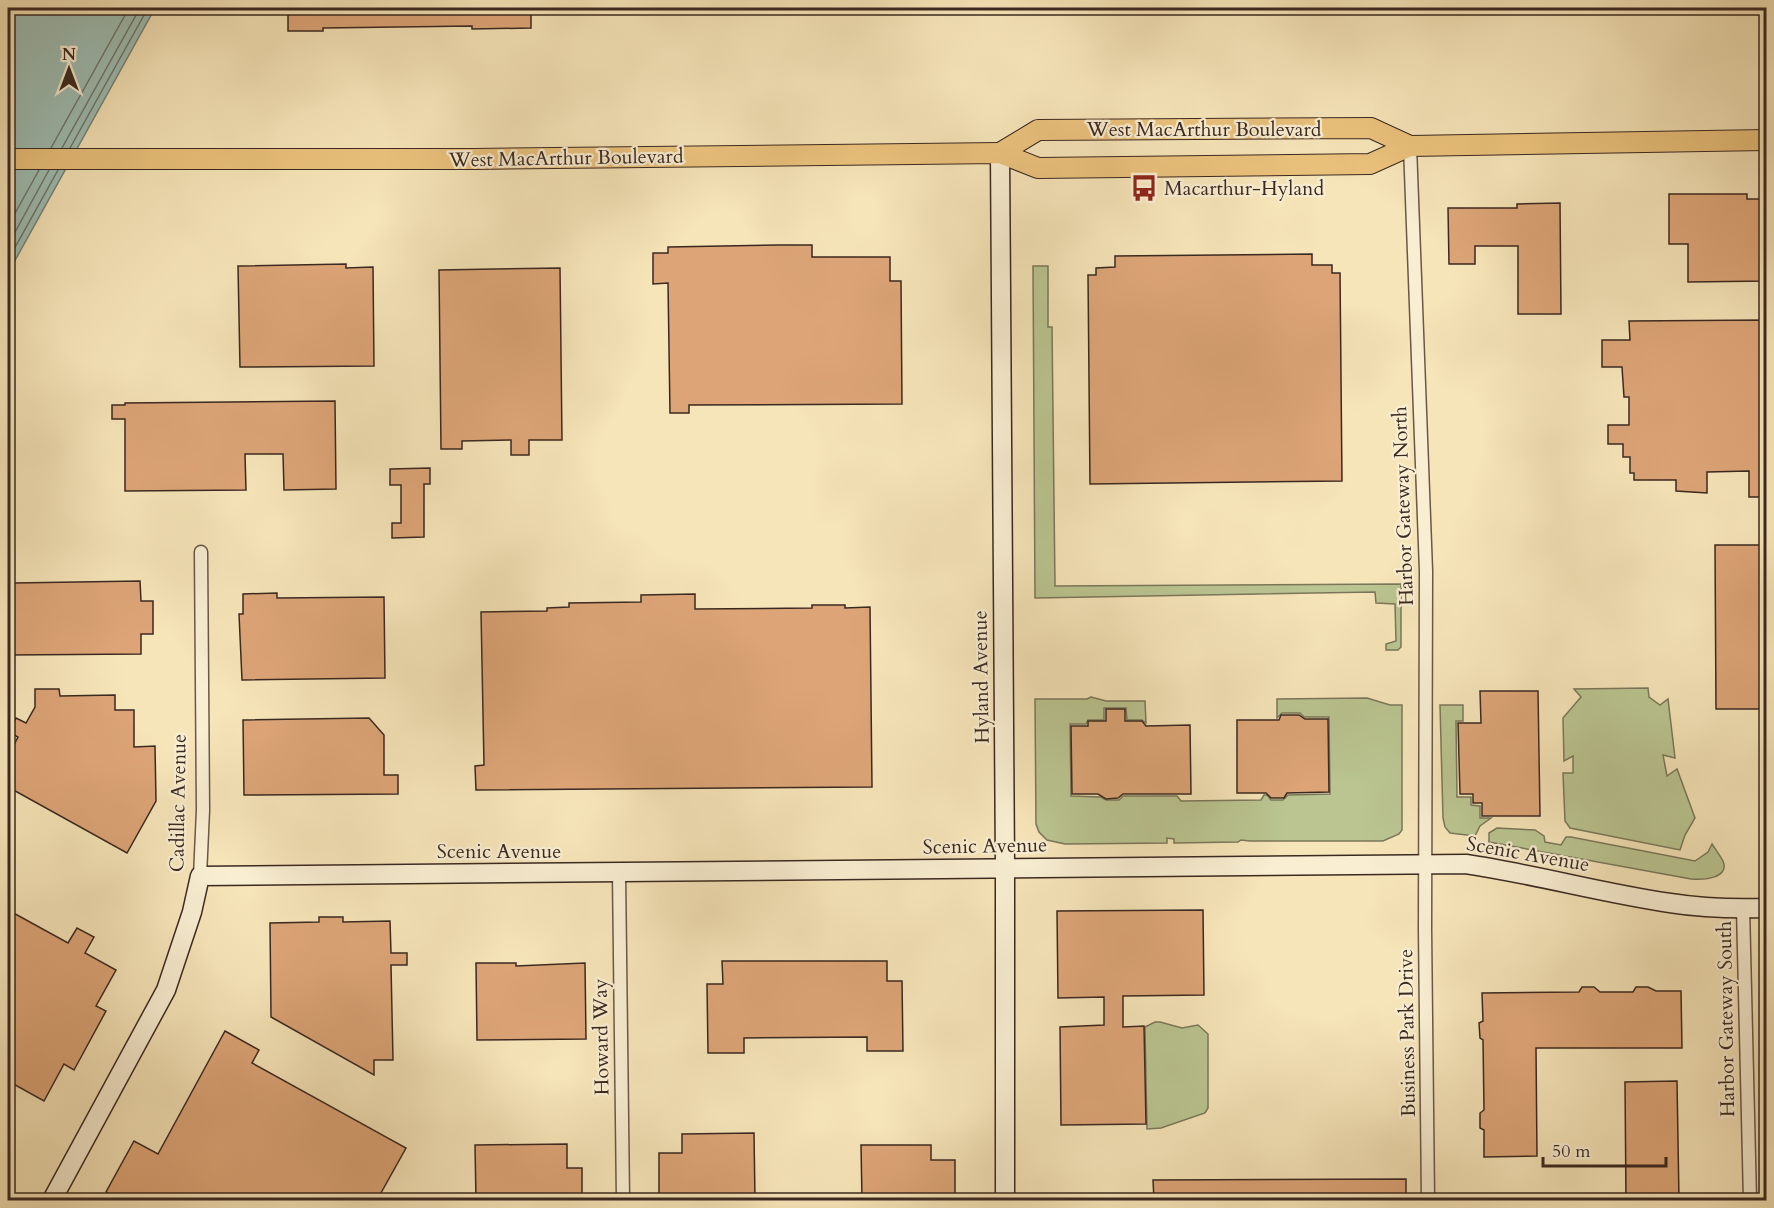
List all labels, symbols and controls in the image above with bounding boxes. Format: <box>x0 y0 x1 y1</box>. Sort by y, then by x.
north arrow <box>39 39 99 99</box>
text: N <box>62 44 76 66</box>
street label: West MacArthur Boulevard <box>1086 116 1322 143</box>
street label: West MacArthur Boulevard <box>447 142 684 174</box>
bus stop icon: Macarthur-Hyland <box>1129 173 1159 203</box>
place label: Macarthur-Hyland <box>1164 175 1324 202</box>
street label: Harbor Gateway North <box>1386 406 1420 606</box>
street label: Hyland Avenue <box>966 610 996 744</box>
street label: Cadillac Avenue <box>163 734 193 872</box>
street label: Scenic Avenue <box>1464 830 1592 878</box>
street label: Scenic Avenue <box>922 831 1048 861</box>
street label: Scenic Avenue <box>437 838 561 865</box>
street label: Harbor Gateway South <box>1711 921 1741 1117</box>
street label: Business Park Drive <box>1392 949 1422 1117</box>
street label: Howard Way <box>586 978 616 1096</box>
scale bar <box>1543 1130 1666 1168</box>
text: 50 m <box>1552 1139 1591 1164</box>

